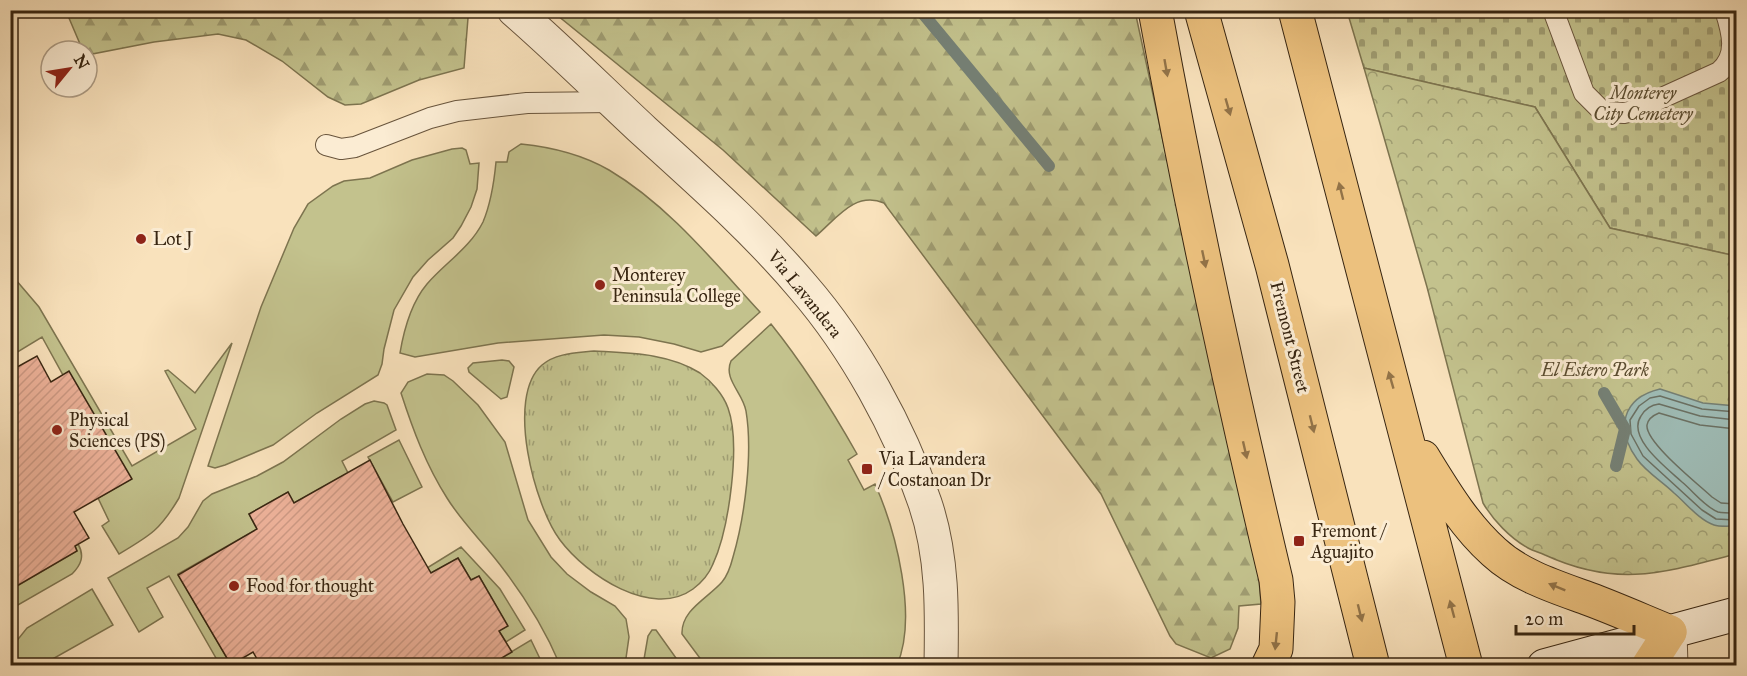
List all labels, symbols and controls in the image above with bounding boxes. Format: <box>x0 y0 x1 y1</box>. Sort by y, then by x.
north arrow <box>39 39 99 99</box>
text: N <box>70 51 93 73</box>
one-way arrow <box>1162 59 1171 78</box>
park label: Monterey City Cemetery <box>1593 82 1694 125</box>
one-way arrow <box>1224 98 1233 116</box>
one-way arrow <box>1336 182 1346 200</box>
place label: Lot J <box>153 228 194 251</box>
marker: Lot J <box>134 232 148 246</box>
street label: Via Lavandera <box>762 245 847 343</box>
one-way arrow <box>1200 250 1209 269</box>
place label: Monterey Peninsula College <box>612 264 741 308</box>
marker: Monterey Peninsula College <box>593 278 607 292</box>
street label: Fremont Street <box>1265 279 1315 396</box>
park label: El Estero Park <box>1540 359 1649 381</box>
one-way arrow <box>1386 371 1396 389</box>
place label: Physical Sciences (PS) <box>69 409 165 453</box>
one-way arrow <box>1308 415 1317 433</box>
marker: Physical Sciences (PS) <box>50 423 64 437</box>
one-way arrow <box>1241 441 1251 459</box>
place label: Via Lavandera / Costanoan Dr <box>877 448 991 491</box>
marker: Via Lavandera / Costanoan Dr <box>860 462 874 476</box>
place label: Fremont / Aguajito <box>1310 520 1388 564</box>
marker: Fremont / Aguajito <box>1292 534 1306 548</box>
place label: Food for thought <box>246 575 375 598</box>
marker: Food for thought <box>227 579 241 593</box>
one-way arrow <box>1548 582 1566 591</box>
scale bar <box>1516 598 1634 636</box>
one-way arrow <box>1447 600 1457 618</box>
one-way arrow <box>1355 603 1365 622</box>
text: 20 m <box>1525 608 1563 630</box>
one-way arrow <box>1271 632 1281 651</box>

